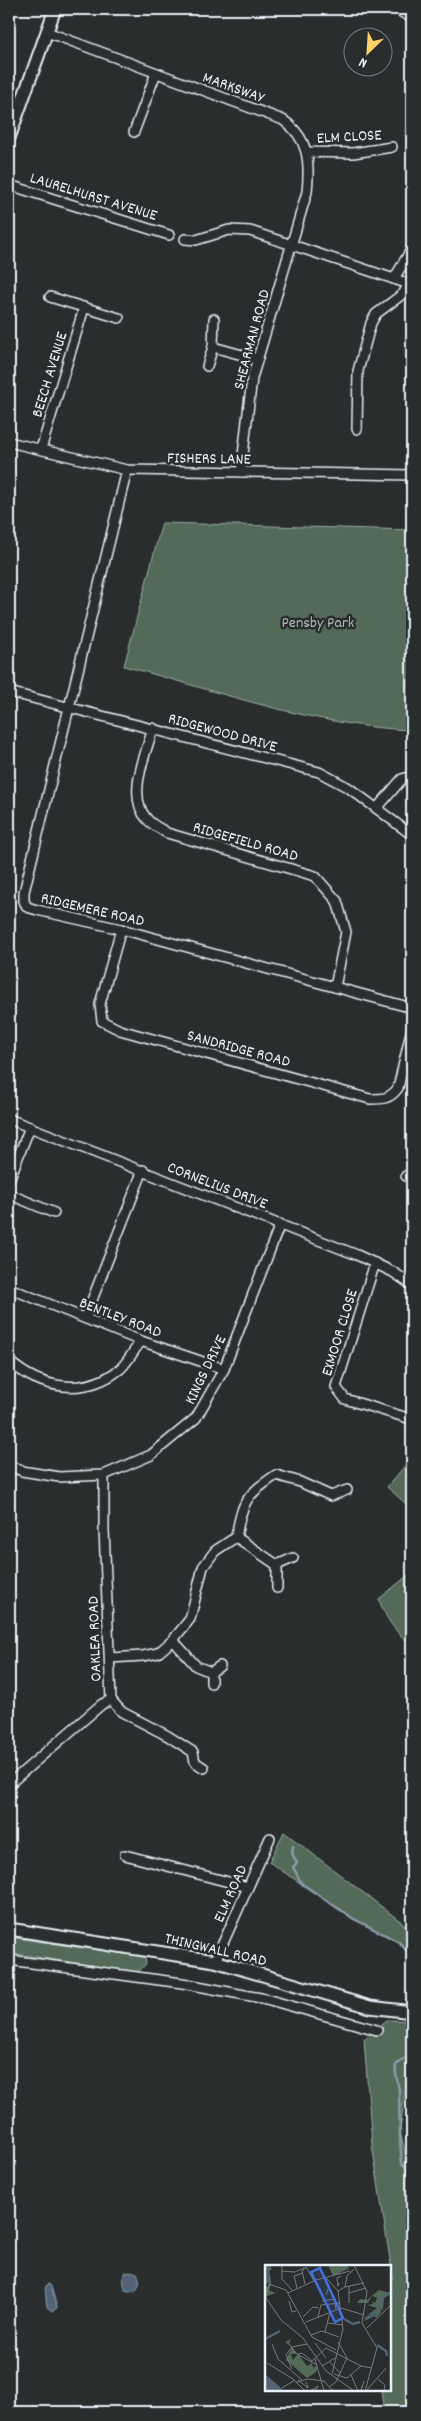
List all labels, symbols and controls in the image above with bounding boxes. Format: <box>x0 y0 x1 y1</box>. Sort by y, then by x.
north arrow <box>344 28 394 78</box>
text: N <box>356 51 371 72</box>
street label: MARKSWAY <box>199 67 268 111</box>
street label: ELM CLOSE <box>316 124 383 151</box>
street label: LAURELHURST AVENUE <box>27 167 160 228</box>
street label: SHEARMAN ROAD <box>228 287 277 392</box>
street label: BEECH AVENUE <box>26 328 75 420</box>
street label: FISHERS LANE <box>167 447 252 472</box>
park label: Pensby Park <box>282 612 354 635</box>
street label: RIDGEWOOD DRIVE <box>165 708 280 759</box>
street label: RIDGEFIELD ROAD <box>190 816 300 868</box>
street label: RIDGEMERE ROAD <box>38 887 147 934</box>
street label: SANDRIDGE ROAD <box>184 1025 292 1074</box>
street label: CORNELIUS DRIVE <box>164 1157 271 1216</box>
street label: EXMOOR CLOSE <box>316 1286 365 1379</box>
street label: BENTLEY ROAD <box>76 1292 165 1345</box>
street label: KINGS DRIVE <box>179 1331 233 1409</box>
street label: OAKLEA ROAD <box>83 1596 108 1682</box>
street label: ELM ROAD <box>208 1862 254 1926</box>
street label: THINGWALL ROAD <box>162 1928 269 1973</box>
inset map <box>265 2265 391 2391</box>

